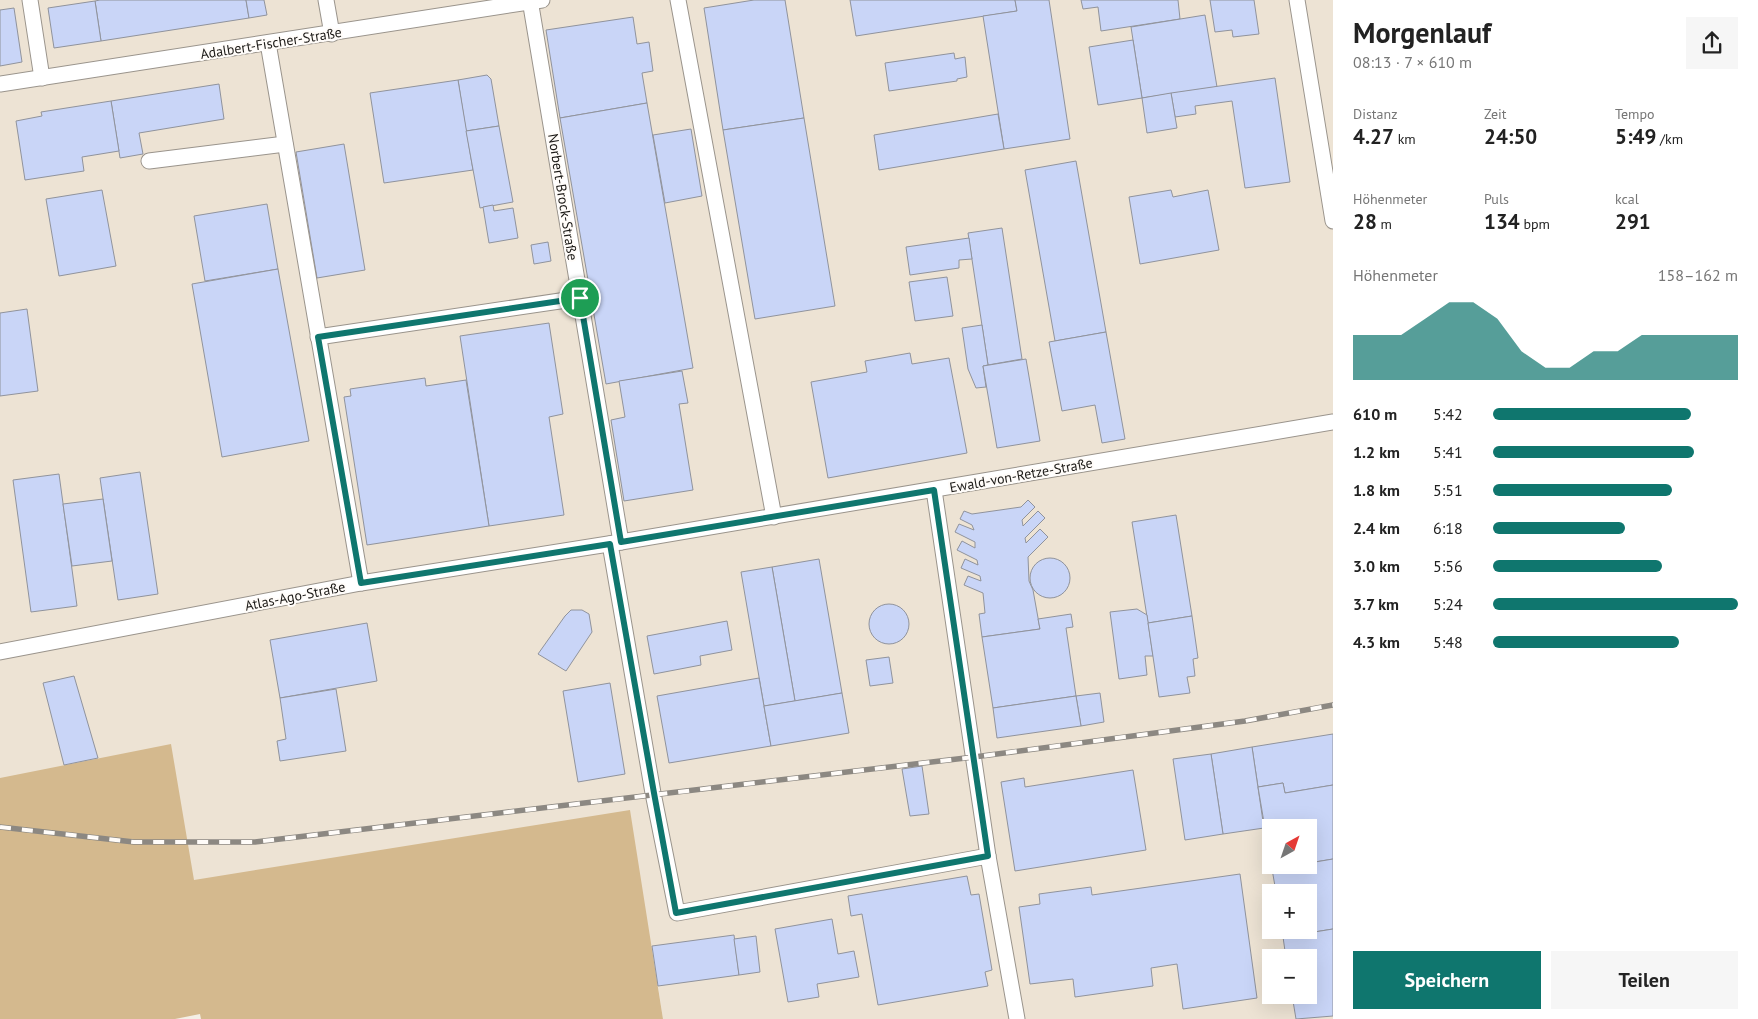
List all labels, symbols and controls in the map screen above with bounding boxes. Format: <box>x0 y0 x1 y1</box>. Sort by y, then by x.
text: Morgenlauf <box>1353 14 1491 51</box>
button: share <box>1686 17 1738 69</box>
street label: Adalbert-Fischer-Straße <box>199 23 343 63</box>
text: 08:13 · 7 × 610 m <box>1353 52 1472 72</box>
text: Distanz <box>1353 105 1397 123</box>
text: Zeit <box>1484 105 1507 123</box>
text: Tempo <box>1615 105 1655 123</box>
text: 4.27 <box>1353 123 1394 150</box>
text: 24:50 <box>1484 123 1537 150</box>
text: 5:49 <box>1615 123 1656 150</box>
text: km <box>1394 130 1416 148</box>
text: /km <box>1656 130 1683 148</box>
street label: Norbert-Brock-Straße <box>544 132 582 262</box>
text: Höhenmeter <box>1353 190 1427 208</box>
text: Puls <box>1484 190 1509 208</box>
text: kcal <box>1615 190 1639 208</box>
text: 28 <box>1353 208 1377 235</box>
text: 134 <box>1484 208 1520 235</box>
text: 291 <box>1615 208 1651 235</box>
text: m <box>1377 215 1392 233</box>
text: bpm <box>1520 215 1550 233</box>
text: Höhenmeter <box>1353 265 1438 285</box>
text: 158–162 m <box>1658 265 1738 285</box>
pin <box>559 277 601 319</box>
icon: arrive <box>566 284 594 312</box>
text: 610 m <box>1353 404 1397 424</box>
text: 5:42 <box>1433 404 1463 424</box>
text: 1.2 km <box>1353 442 1400 462</box>
text: 5:41 <box>1433 442 1463 462</box>
street label: Ewald-von-Retze-Straße <box>948 454 1094 496</box>
text: 1.8 km <box>1353 480 1400 500</box>
text: 5:51 <box>1433 480 1463 500</box>
text: 2.4 km <box>1353 518 1400 538</box>
text: 6:18 <box>1433 518 1463 538</box>
text: 3.0 km <box>1353 556 1400 576</box>
text: 5:56 <box>1433 556 1463 576</box>
street label: Atlas-Ago-Straße <box>243 577 347 615</box>
text: 3.7 km <box>1353 594 1399 614</box>
text: 5:24 <box>1433 594 1463 614</box>
text: 4.3 km <box>1353 632 1400 652</box>
text: 5:48 <box>1433 632 1463 652</box>
north arrow <box>1262 819 1318 874</box>
map controls <box>1262 819 1317 1004</box>
button: + <box>1262 884 1317 939</box>
button: − <box>1262 949 1317 1004</box>
button: Speichern <box>1353 951 1541 1009</box>
button: Teilen <box>1551 951 1738 1009</box>

